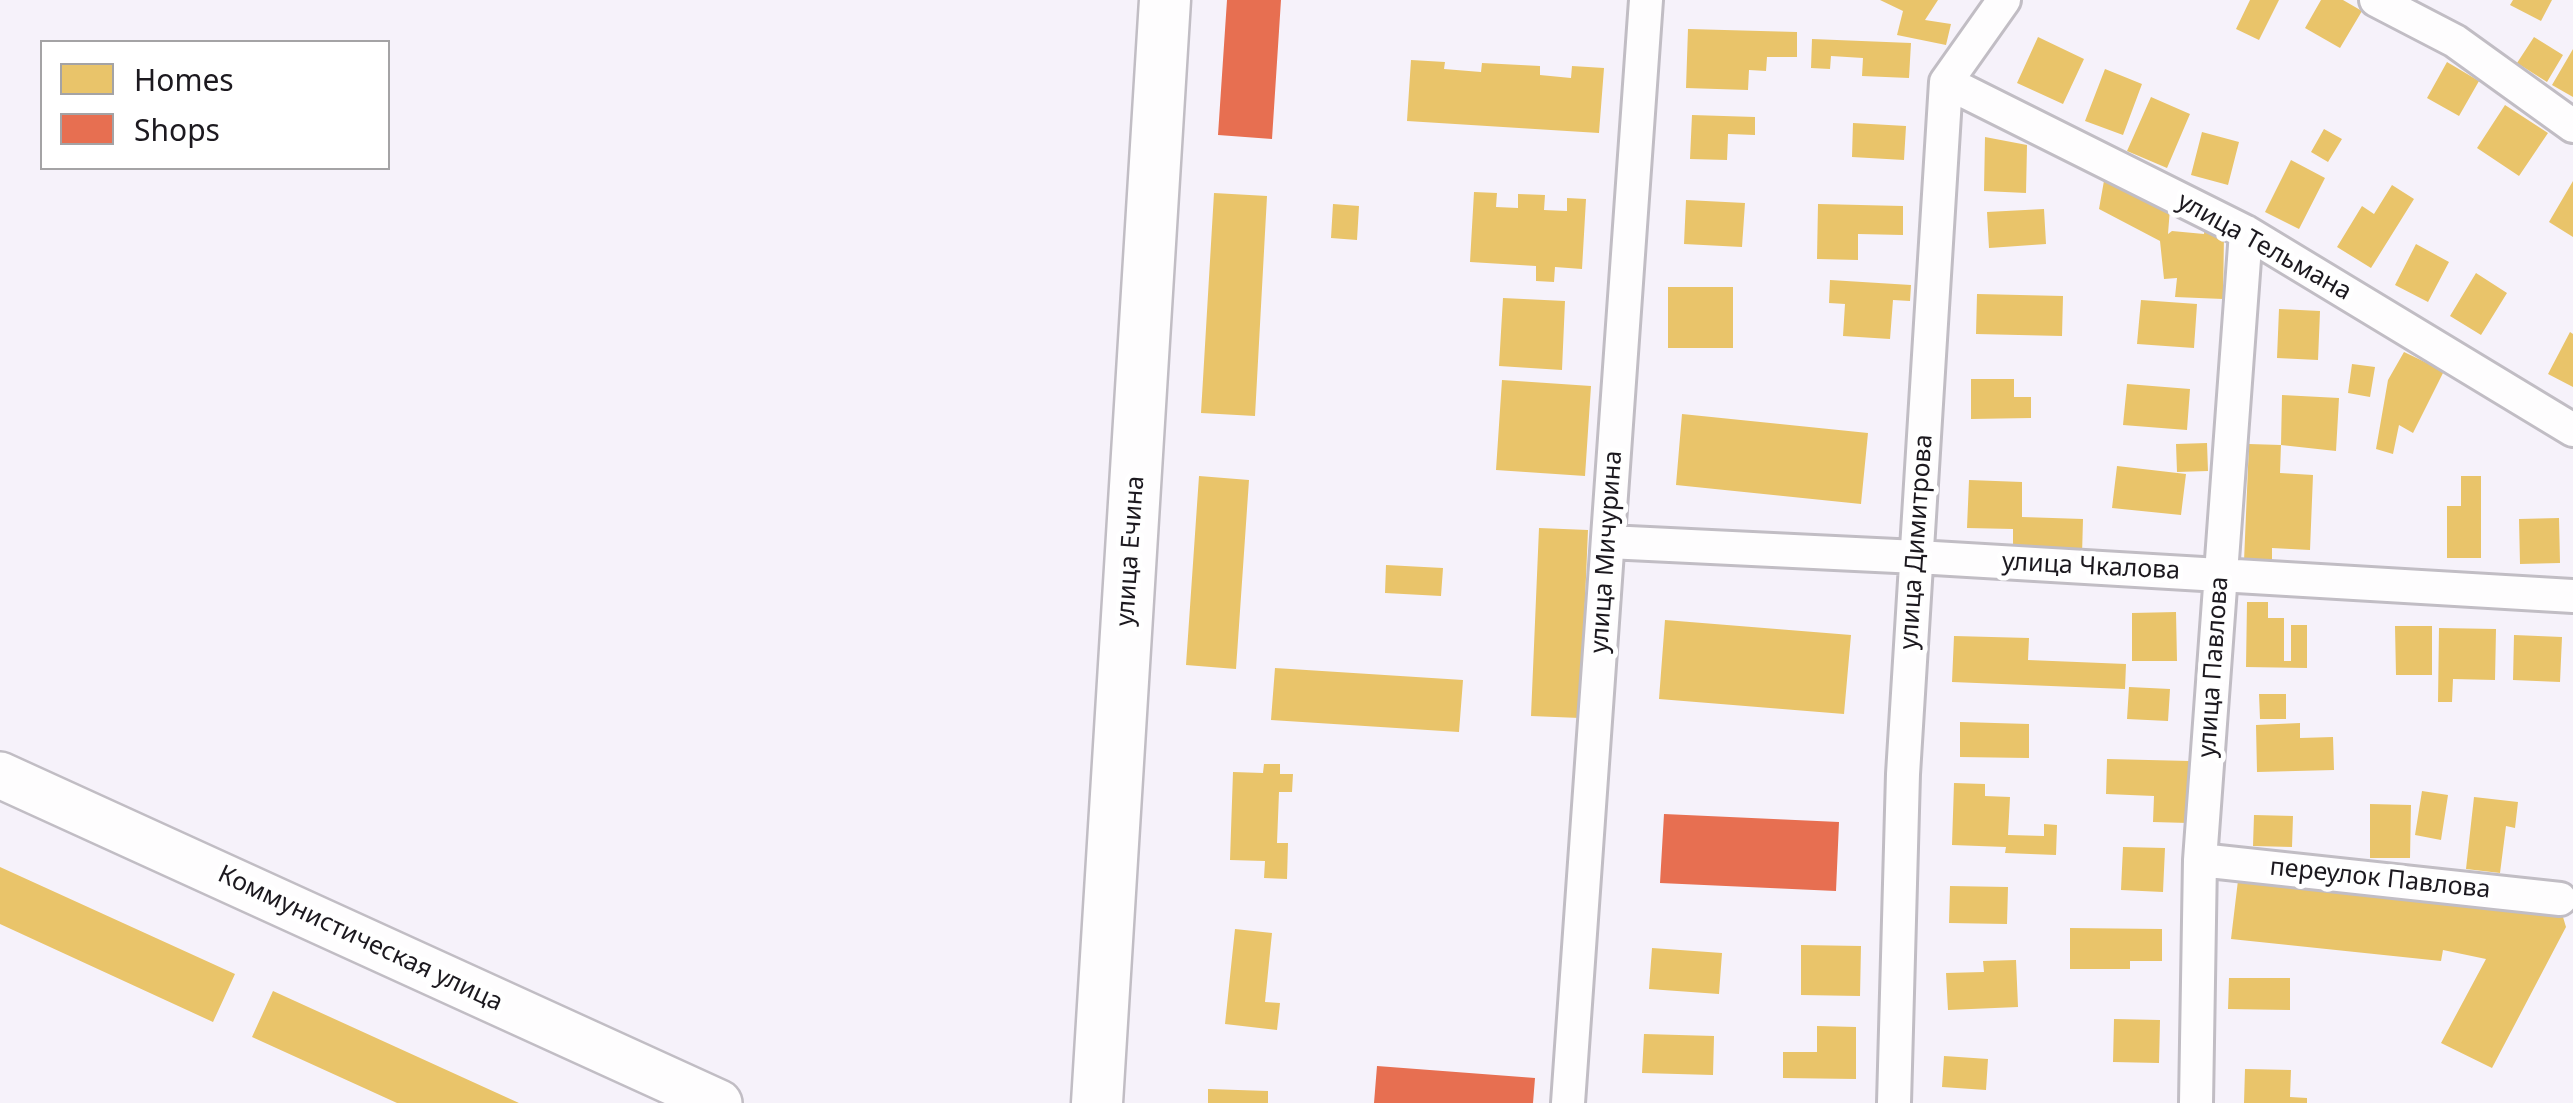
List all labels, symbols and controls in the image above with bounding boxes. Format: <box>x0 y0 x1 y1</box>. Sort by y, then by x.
legend <box>40 40 390 170</box>
text: Homes <box>134 59 234 100</box>
text: Shops <box>134 109 220 150</box>
street label: улица Тельмана <box>2172 187 2356 307</box>
street label: улица Димитрова <box>1895 433 1939 651</box>
street label: улица Мичурина <box>1585 450 1629 654</box>
street label: улица Ечина <box>1111 475 1151 627</box>
street label: улица Чкалова <box>2001 547 2181 587</box>
street label: улица Павлова <box>2193 576 2235 758</box>
street label: переулок Павлова <box>2268 852 2492 906</box>
street label: Коммунистическая улица <box>213 860 507 1018</box>

